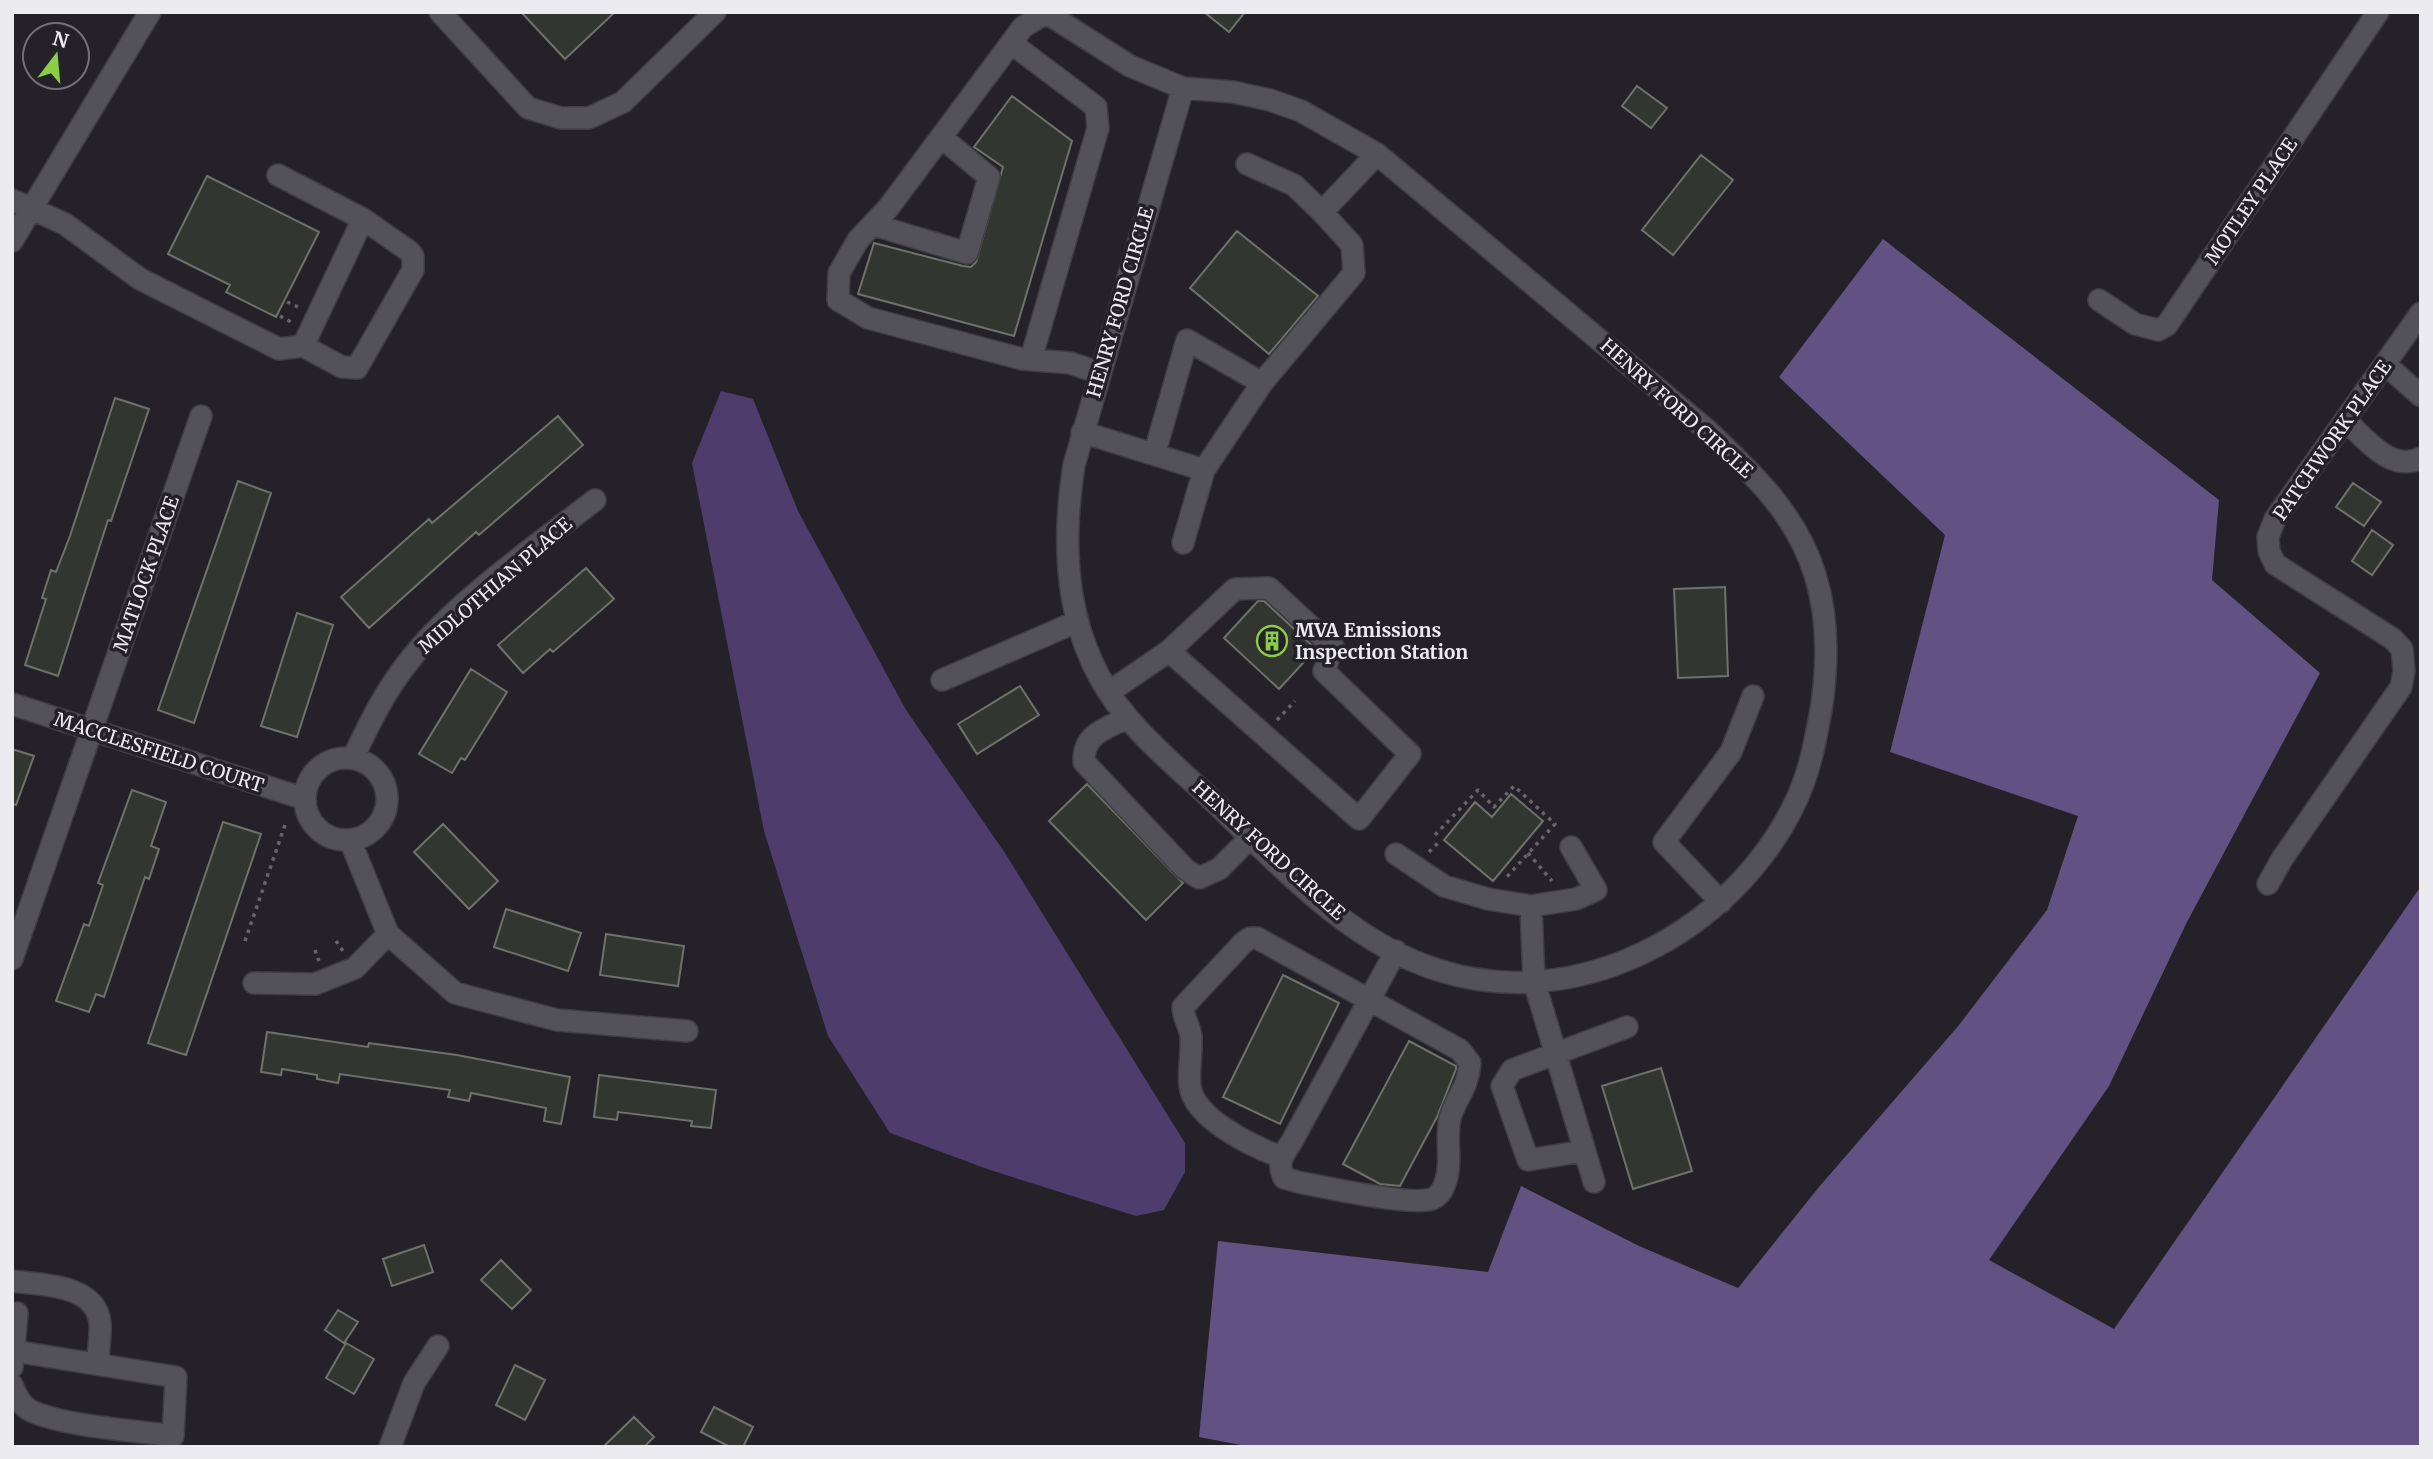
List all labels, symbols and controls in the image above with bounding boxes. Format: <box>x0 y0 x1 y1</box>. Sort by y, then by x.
north arrow <box>21 21 91 91</box>
text: N <box>50 26 71 53</box>
street label: MOTLEY PLACE <box>2200 133 2302 269</box>
street label: HENRY FORD CIRCLE <box>1081 204 1159 400</box>
street label: HENRY FORD CIRCLE <box>1596 333 1758 483</box>
street label: PATCHWORK PLACE <box>2268 355 2396 525</box>
street label: MATLOCK PLACE <box>108 493 184 655</box>
street label: MIDLOTHIAN PLACE <box>413 512 577 658</box>
place label: MVA Emissions Inspection Station <box>1295 618 1468 664</box>
building icon: MVA Emissions Inspection Station <box>1255 624 1289 658</box>
street label: MACCLESFIELD COURT <box>51 707 267 797</box>
street label: HENRY FORD CIRCLE <box>1188 775 1350 925</box>

